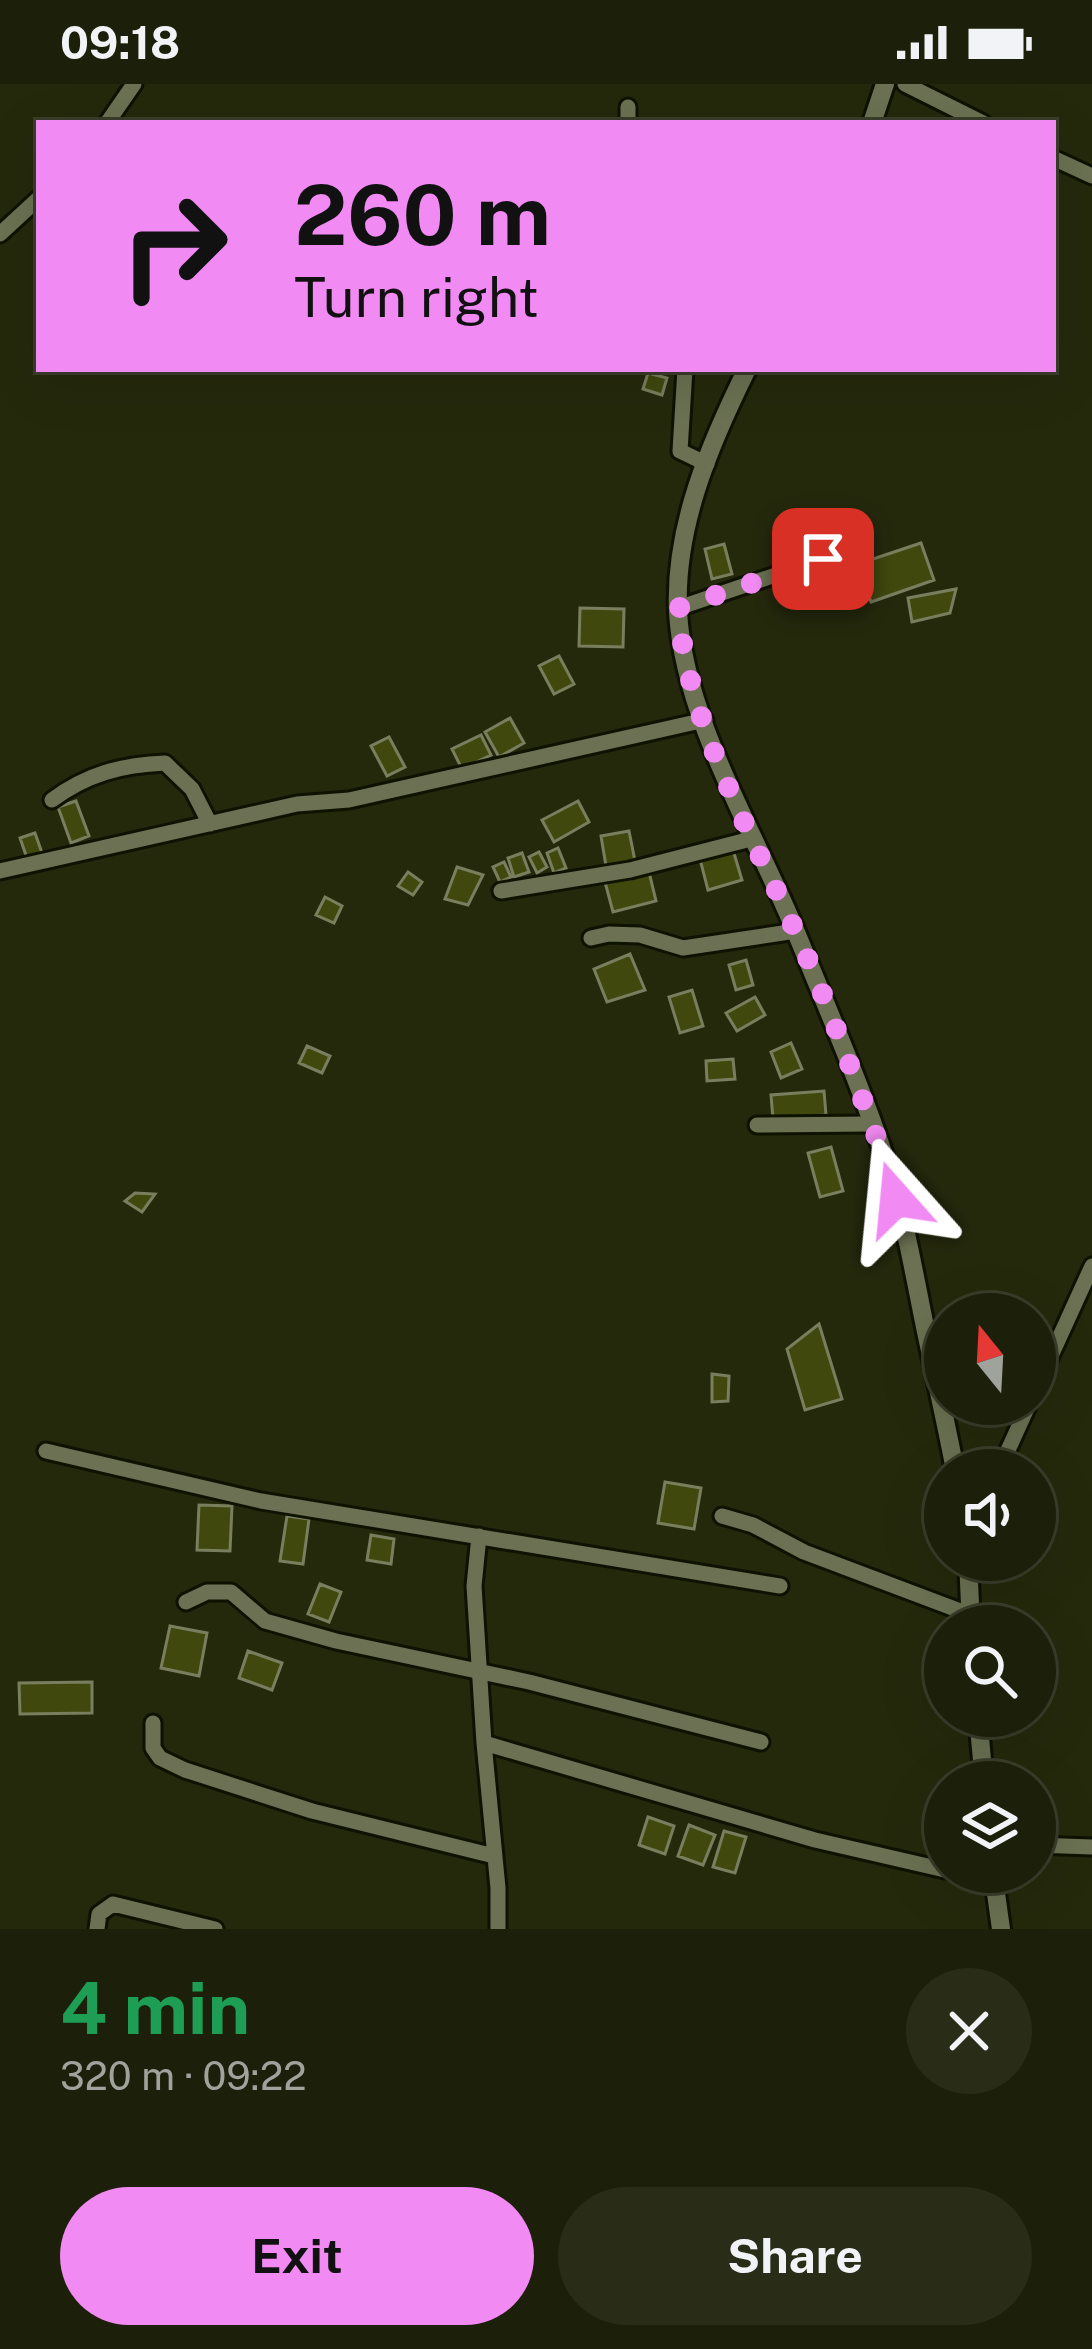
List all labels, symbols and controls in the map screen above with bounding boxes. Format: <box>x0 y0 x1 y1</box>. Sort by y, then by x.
text: 09:18 <box>60 16 180 69</box>
text: 260 m <box>294 165 551 264</box>
icon: right <box>96 168 252 324</box>
text: Turn right <box>294 266 539 329</box>
pin <box>772 508 874 610</box>
icon: arrive <box>790 526 856 592</box>
position arrow <box>833 1136 959 1262</box>
north arrow <box>924 1293 1056 1425</box>
map controls <box>924 1293 1056 1893</box>
button: sound <box>924 1449 1056 1581</box>
button: search <box>924 1605 1056 1737</box>
button: layers <box>924 1761 1056 1893</box>
text: 4 min <box>60 1966 250 2050</box>
button: close <box>906 1968 1032 2094</box>
text: 320 m · 09:22 <box>60 2053 307 2099</box>
button: Exit <box>60 2187 534 2325</box>
button: Share <box>558 2187 1032 2325</box>

